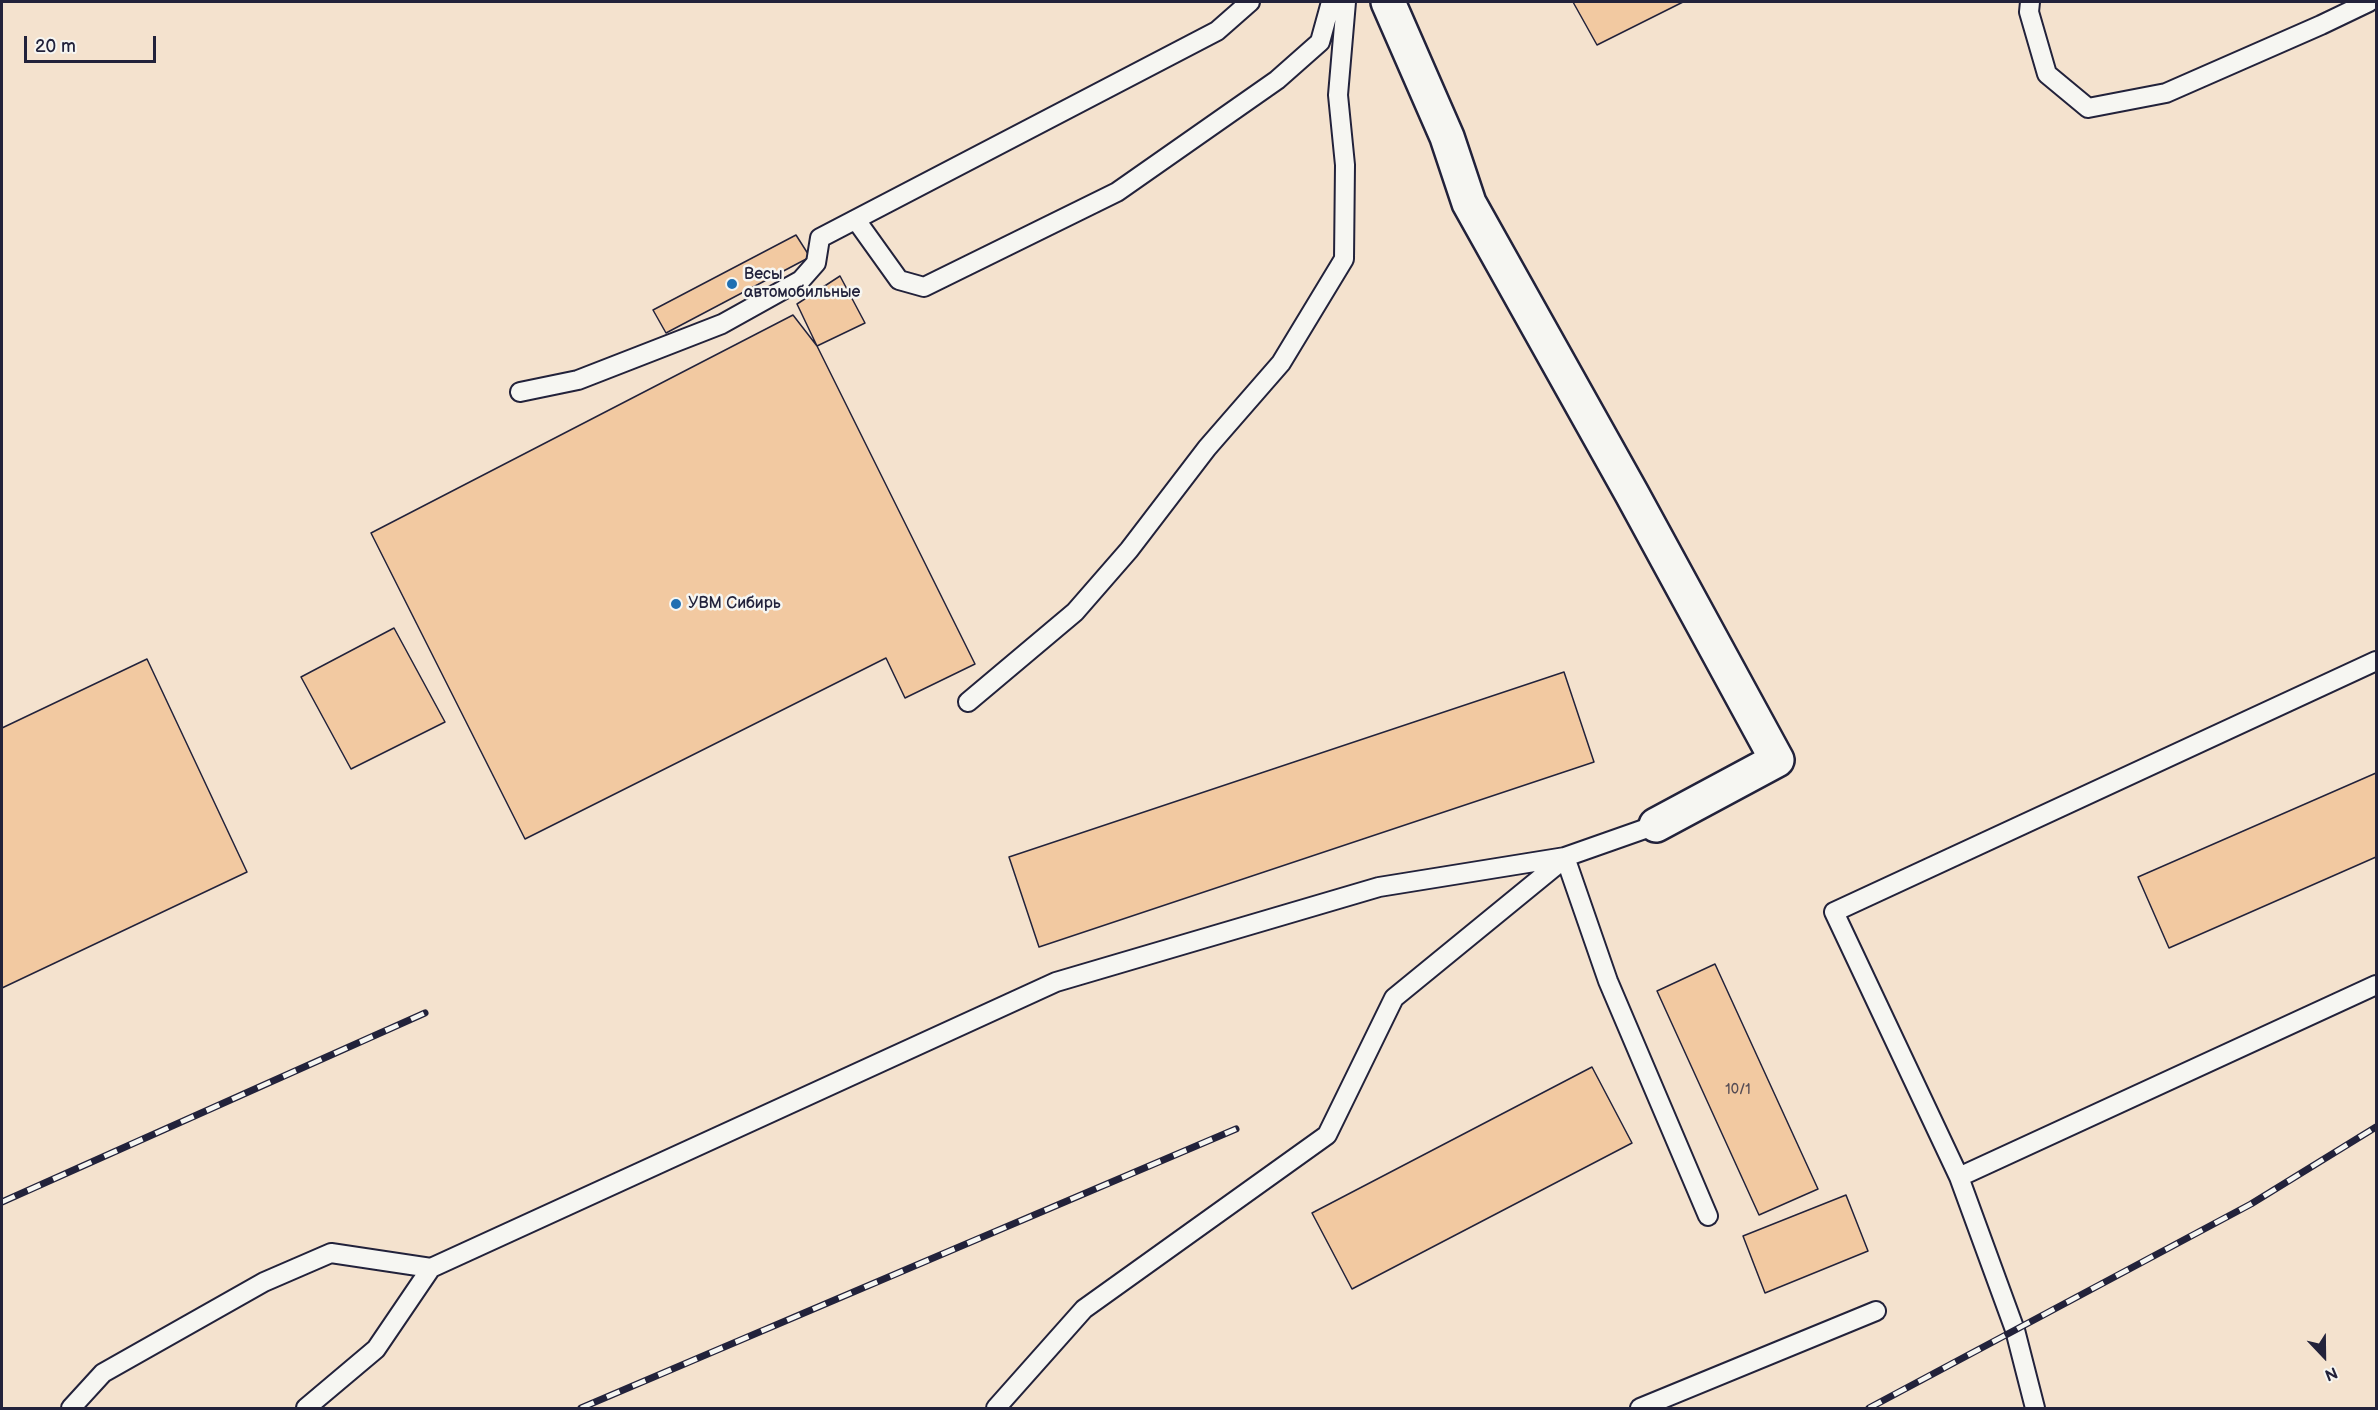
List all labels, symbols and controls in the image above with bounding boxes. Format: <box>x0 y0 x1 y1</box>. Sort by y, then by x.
scale bar <box>27 24 159 62</box>
text: 20 m <box>35 36 76 57</box>
place label: Весы автомобильные <box>744 265 860 303</box>
marker: Весы автомобильные <box>725 277 739 291</box>
place label: УВМ Сибирь <box>688 594 781 614</box>
marker: УВМ Сибирь <box>669 597 683 611</box>
house number: 10/1 <box>1725 1082 1751 1098</box>
north arrow <box>2294 1326 2354 1386</box>
text: N <box>2322 1362 2340 1384</box>

